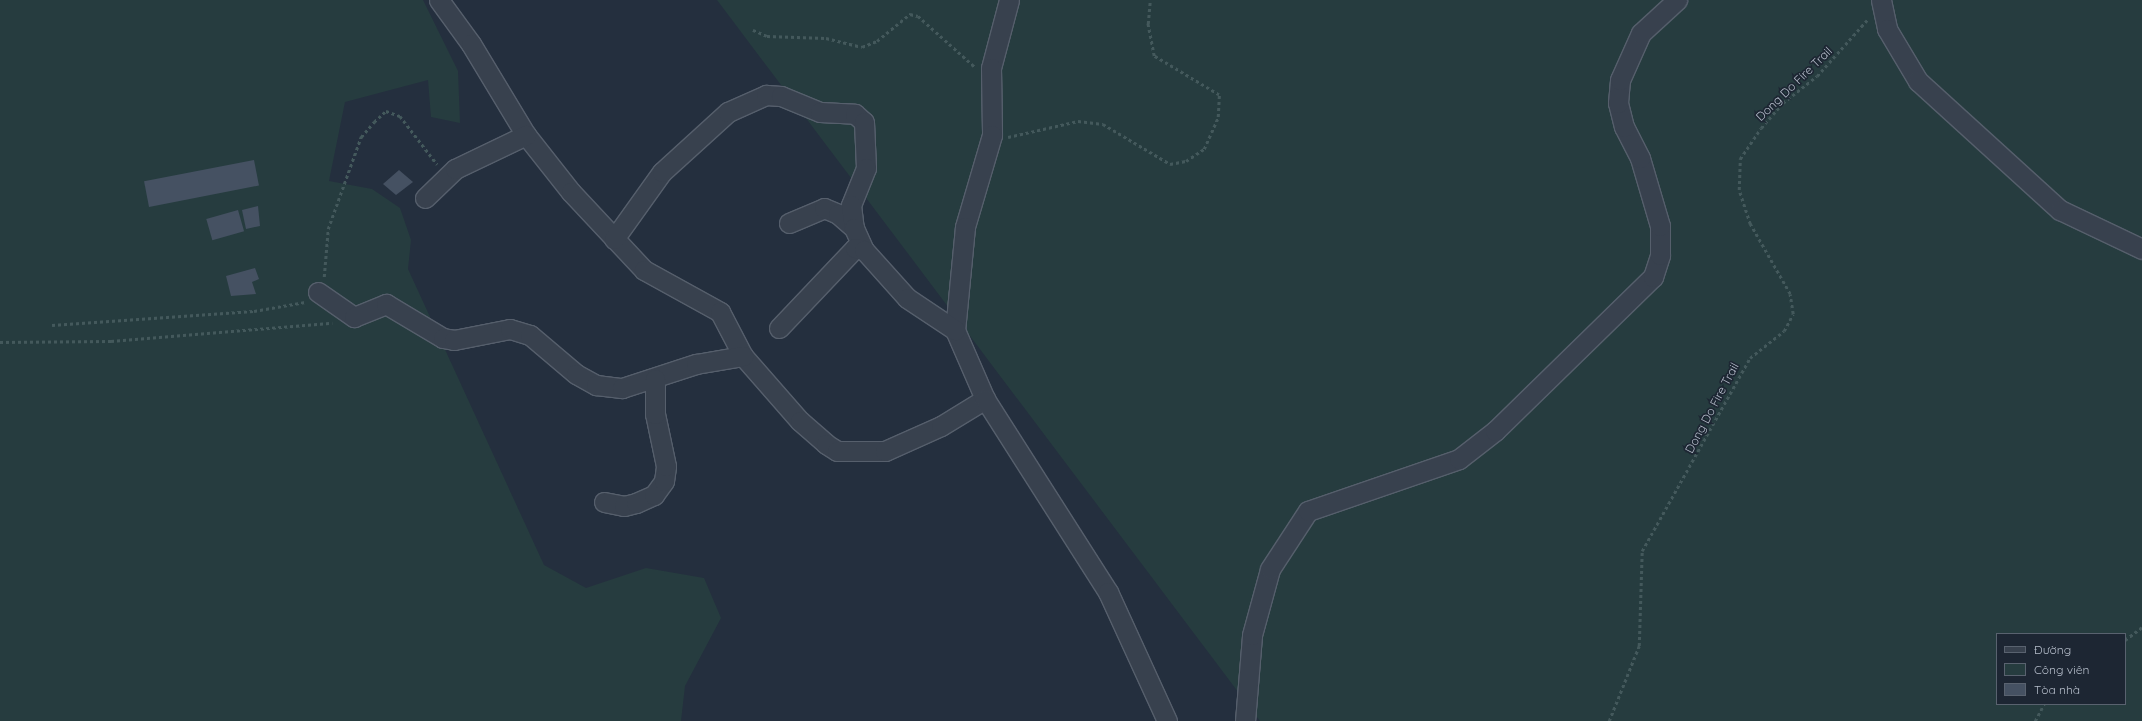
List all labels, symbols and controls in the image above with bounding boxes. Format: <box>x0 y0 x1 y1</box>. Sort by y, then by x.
street label: Dong Do Fire Trail <box>1753 44 1835 124</box>
street label: Dong Do Fire Trail <box>1682 360 1742 456</box>
legend <box>1996 633 2126 705</box>
text: Đường <box>2034 642 2071 657</box>
text: Công viên <box>2034 662 2089 677</box>
text: Tòa nhà <box>2034 682 2080 697</box>

